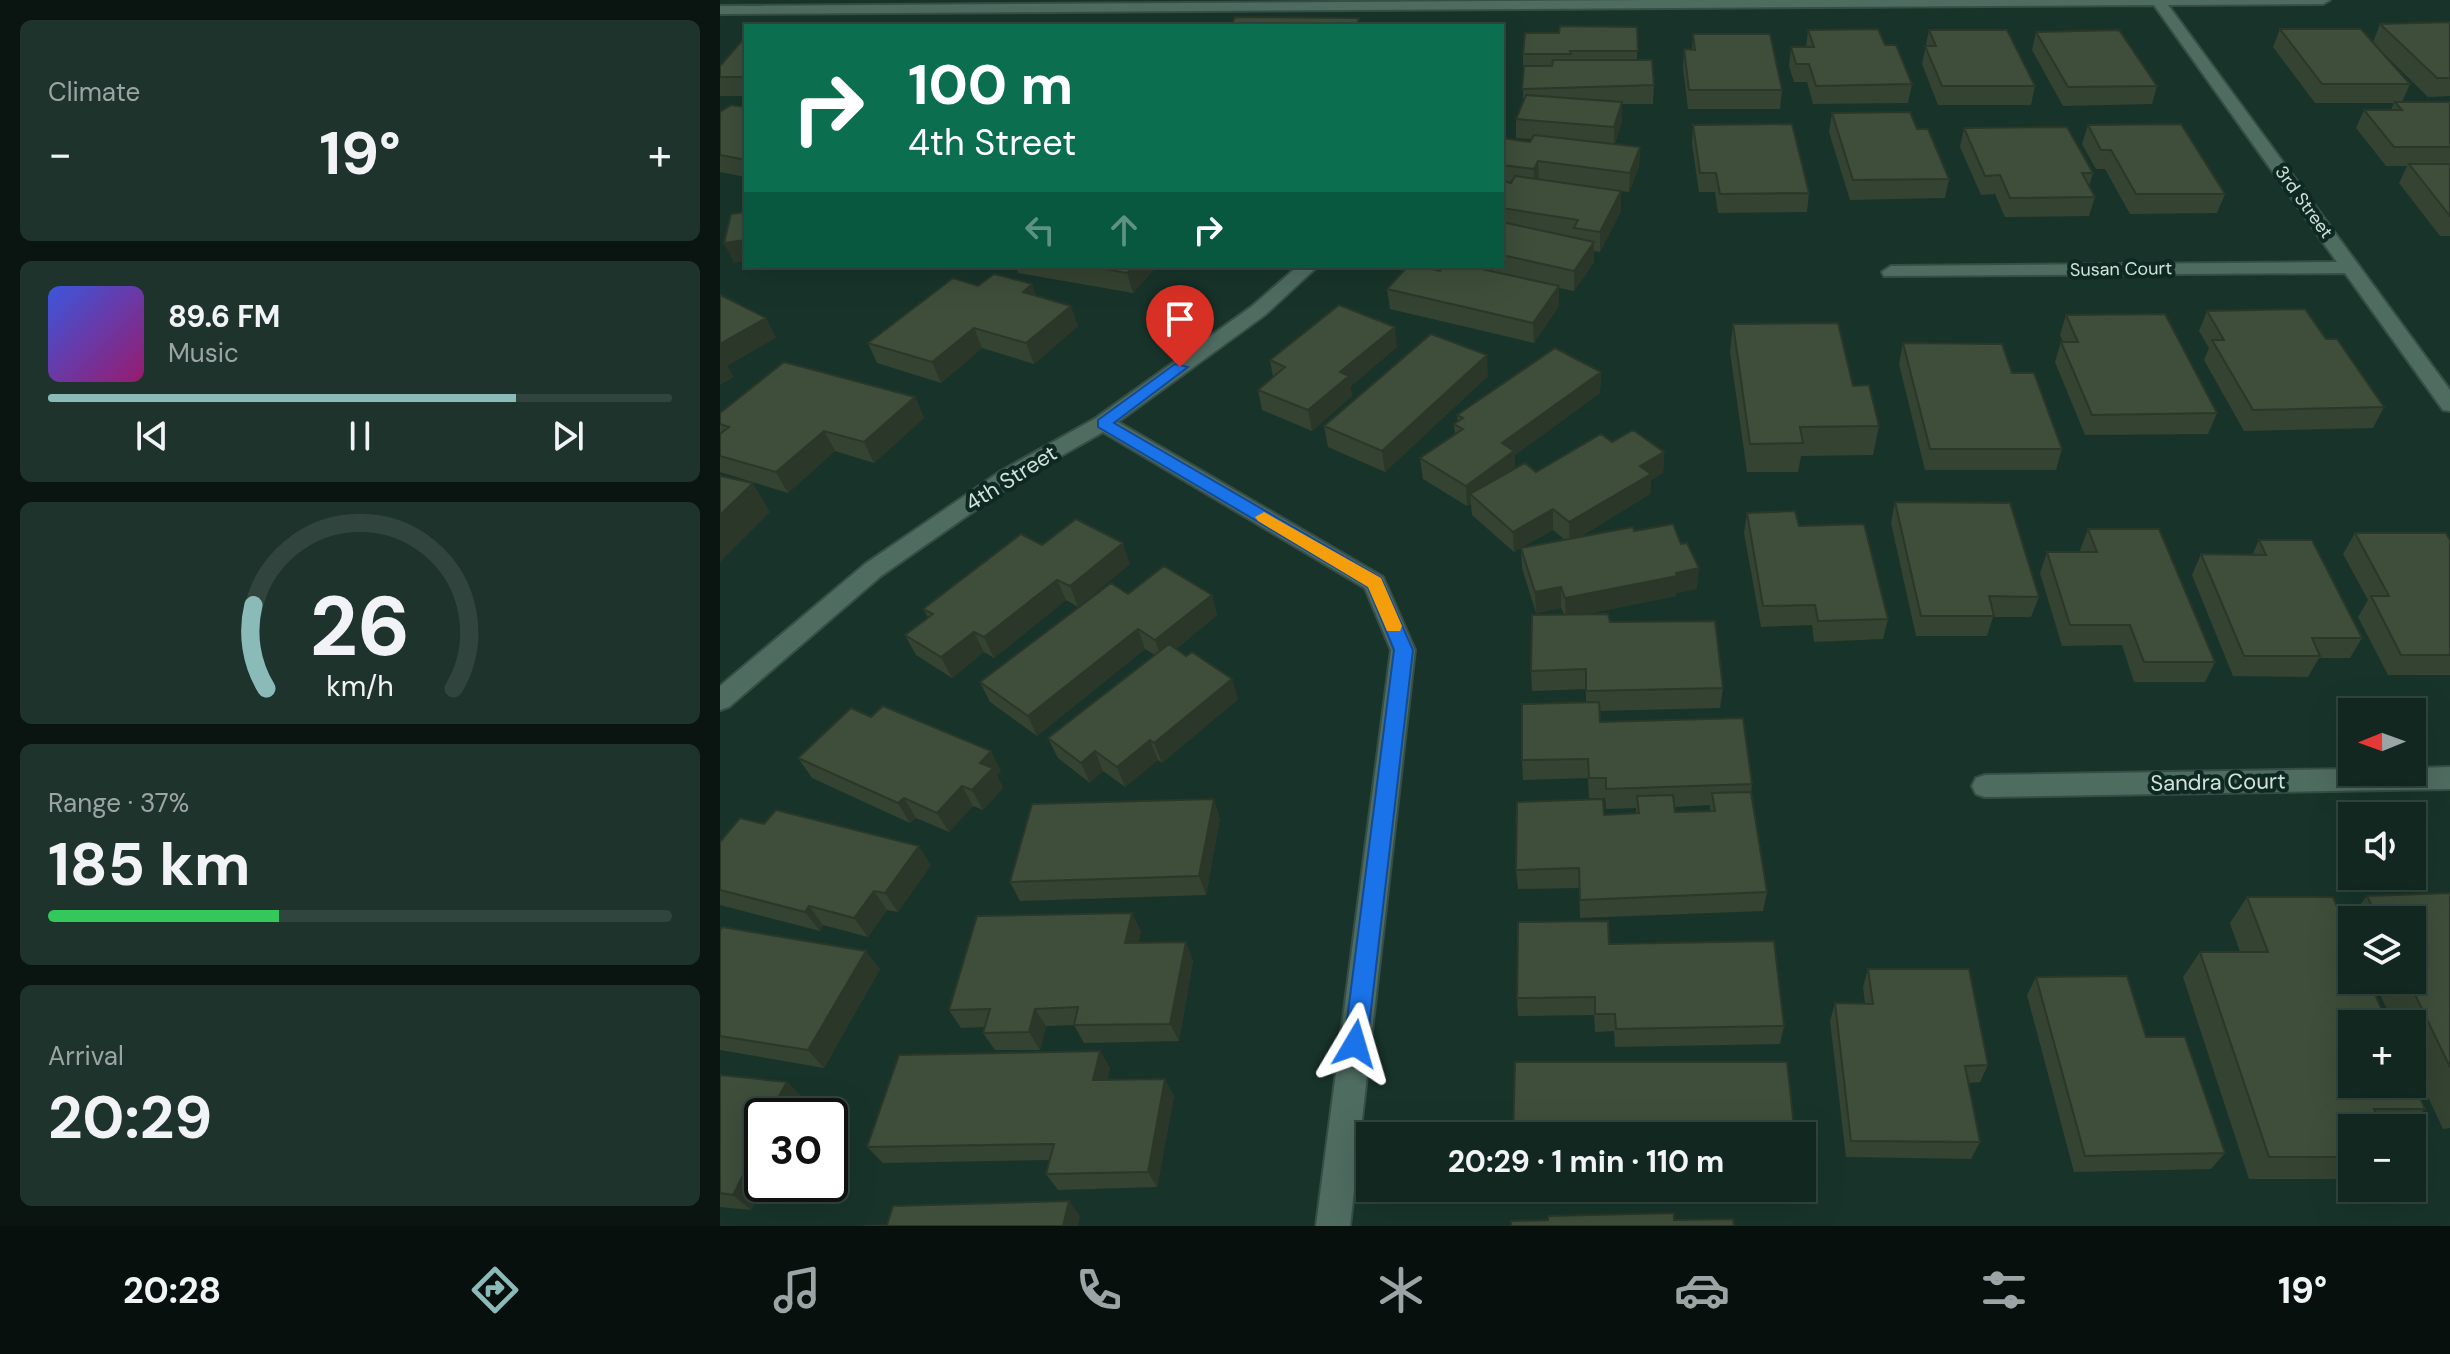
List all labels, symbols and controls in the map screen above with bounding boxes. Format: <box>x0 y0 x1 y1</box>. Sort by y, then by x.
text: 100 m <box>908 48 1073 121</box>
icon: right <box>776 56 880 160</box>
text: Climate <box>48 75 140 109</box>
text: 19° <box>319 114 401 193</box>
text: 4th Street <box>908 119 1076 166</box>
text: − <box>48 125 72 183</box>
text: + <box>648 125 672 183</box>
street label: 3rd Street <box>2270 161 2338 243</box>
icon: left <box>1018 208 1062 252</box>
icon: ahead <box>1102 208 1146 252</box>
icon: right <box>1186 208 1230 252</box>
street label: Susan Court <box>2070 256 2172 282</box>
pin <box>1146 285 1214 367</box>
text: 89.6 FM <box>168 297 280 336</box>
icon: arrive <box>1158 297 1202 341</box>
text: Music <box>168 336 239 370</box>
icon: previous <box>130 414 174 458</box>
icon: pause <box>338 414 382 458</box>
icon: next <box>546 414 590 458</box>
street label: 4th Street <box>960 438 1062 518</box>
text: 26 <box>310 572 410 681</box>
text: km/h <box>326 668 394 705</box>
north arrow <box>2338 698 2426 786</box>
map controls <box>2338 698 2426 1202</box>
street label: Sandra Court <box>2150 766 2286 798</box>
text: Range · 37% <box>48 786 189 820</box>
button: sound <box>2338 802 2426 890</box>
text: 185 km <box>48 825 250 904</box>
button: layers <box>2338 906 2426 994</box>
position arrow <box>1313 1002 1397 1086</box>
button: + <box>2338 1010 2426 1098</box>
text: Arrival <box>48 1039 124 1073</box>
text: 20:29 <box>48 1078 212 1157</box>
speed limit sign: 30 <box>744 1098 848 1202</box>
button: − <box>2338 1114 2426 1202</box>
text: 20:29 · 1 min · 110 m <box>1448 1142 1724 1181</box>
icon: directions <box>467 1262 523 1318</box>
icon: music <box>769 1262 825 1318</box>
icon: phone <box>1071 1262 1127 1318</box>
icon: climate <box>1373 1262 1429 1318</box>
icon: car <box>1674 1262 1730 1318</box>
icon: filters <box>1976 1262 2032 1318</box>
text: 20:28 <box>123 1267 221 1314</box>
text: 19° <box>2278 1267 2327 1314</box>

